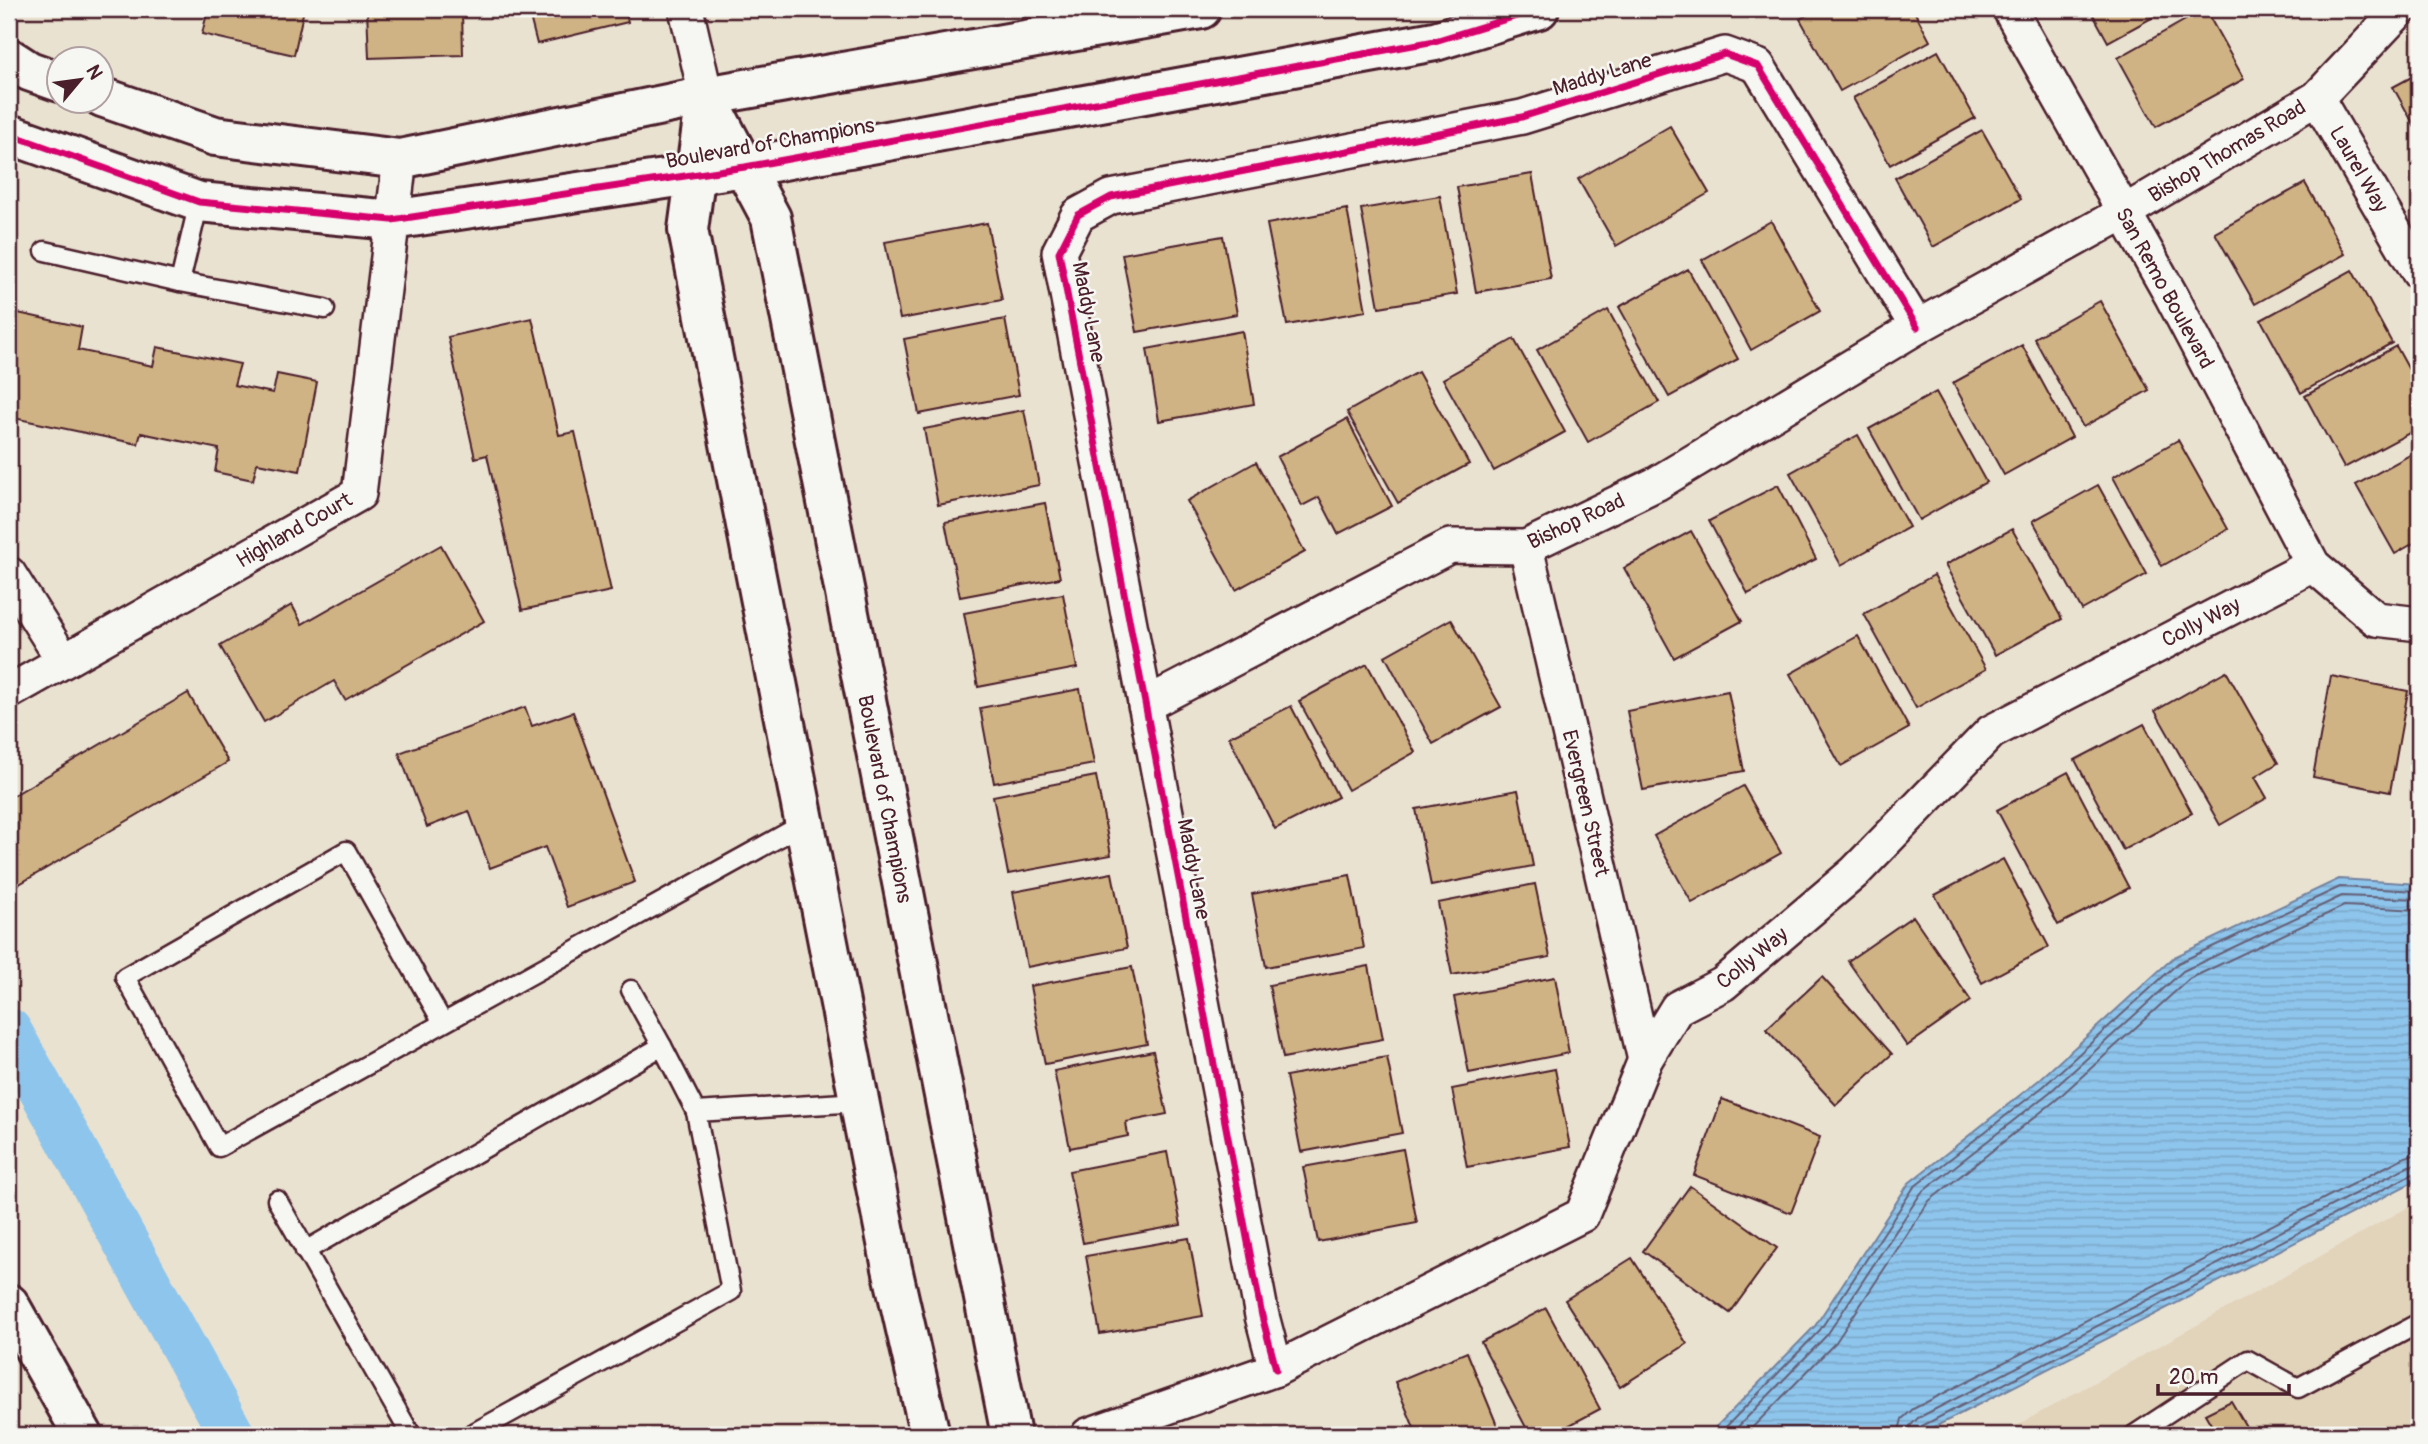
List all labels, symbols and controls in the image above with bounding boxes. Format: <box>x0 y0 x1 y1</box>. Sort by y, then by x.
north arrow <box>46 46 116 116</box>
street label: Maddy Lane <box>1549 46 1656 102</box>
text: N <box>80 61 108 84</box>
street label: Bishop Thomas Road <box>2144 94 2311 209</box>
street label: Boulevard of Champions <box>664 112 877 175</box>
street label: Laurel Way <box>2323 121 2394 217</box>
street label: San Remo Boulevard <box>2109 203 2220 374</box>
street label: Maddy Lane <box>1066 259 1112 365</box>
street label: Highland Court <box>232 486 357 574</box>
street label: Bishop Road <box>1523 487 1629 556</box>
street label: Colly Way <box>2157 591 2245 654</box>
street label: Boulevard of Champions <box>851 693 918 906</box>
street label: Evergreen Street <box>1556 727 1616 880</box>
street label: Maddy Lane <box>1171 816 1217 922</box>
street label: Colly Way <box>1711 921 1794 995</box>
scale bar <box>2158 1353 2290 1397</box>
text: 20 m <box>2169 1364 2218 1391</box>

